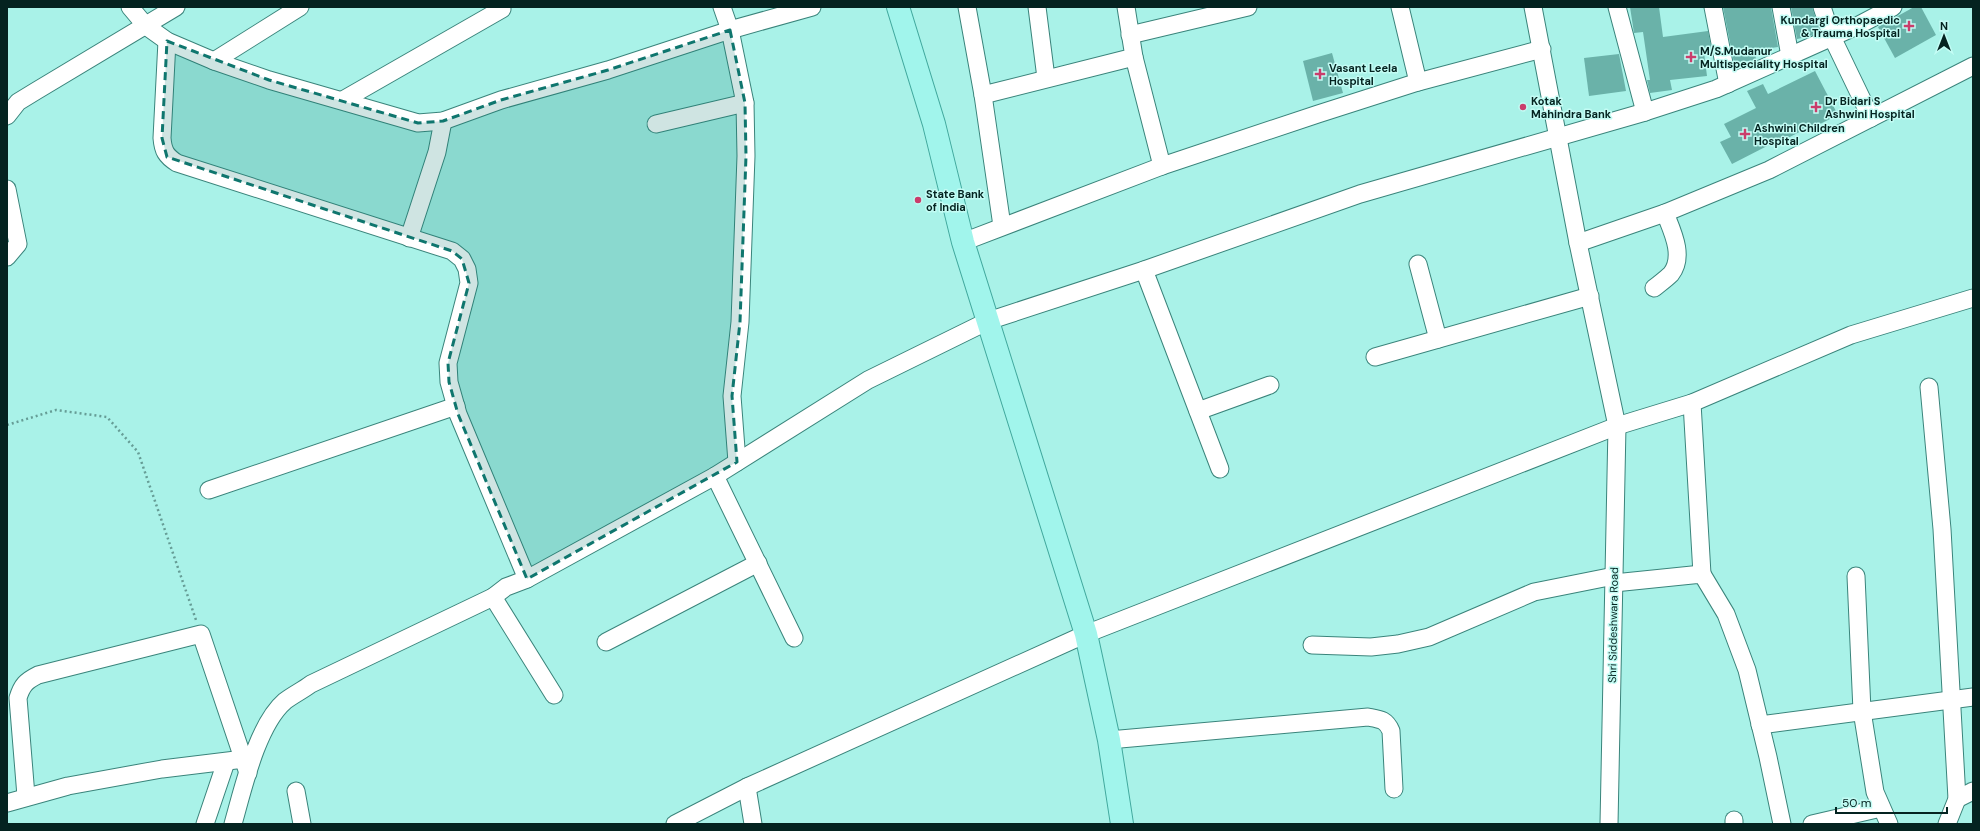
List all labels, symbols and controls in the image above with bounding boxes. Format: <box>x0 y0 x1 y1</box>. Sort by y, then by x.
place label: Kundargi Orthopaedic & Trauma Hospital <box>1781 13 1900 40</box>
north arrow <box>1924 16 1964 56</box>
text: N <box>1940 19 1948 33</box>
marker: Kundargi Orthopaedic & Trauma Hospital <box>1903 20 1915 32</box>
place label: M/S.Mudanur Multispeciality Hospital <box>1700 44 1828 71</box>
marker: M/S.Mudanur Multispeciality Hospital <box>1685 51 1697 63</box>
place label: Vasant Leela Hospital <box>1329 61 1397 88</box>
marker: Vasant Leela Hospital <box>1314 68 1326 80</box>
place label: Kotak Mahindra Bank <box>1531 94 1612 121</box>
place label: Dr Bidari S Ashwini Hospital <box>1825 94 1915 121</box>
marker: Dr Bidari S Ashwini Hospital <box>1810 101 1822 113</box>
marker: Kotak Mahindra Bank <box>1518 102 1528 112</box>
place label: Ashwini Children Hospital <box>1754 121 1845 148</box>
marker: Ashwini Children Hospital <box>1739 128 1751 140</box>
place label: State Bank of India <box>926 187 985 214</box>
marker: State Bank of India <box>913 195 923 205</box>
street label: Shri Siddeshwara Road <box>1605 567 1621 683</box>
scale bar <box>1836 789 1947 815</box>
text: 50 m <box>1842 795 1871 811</box>

